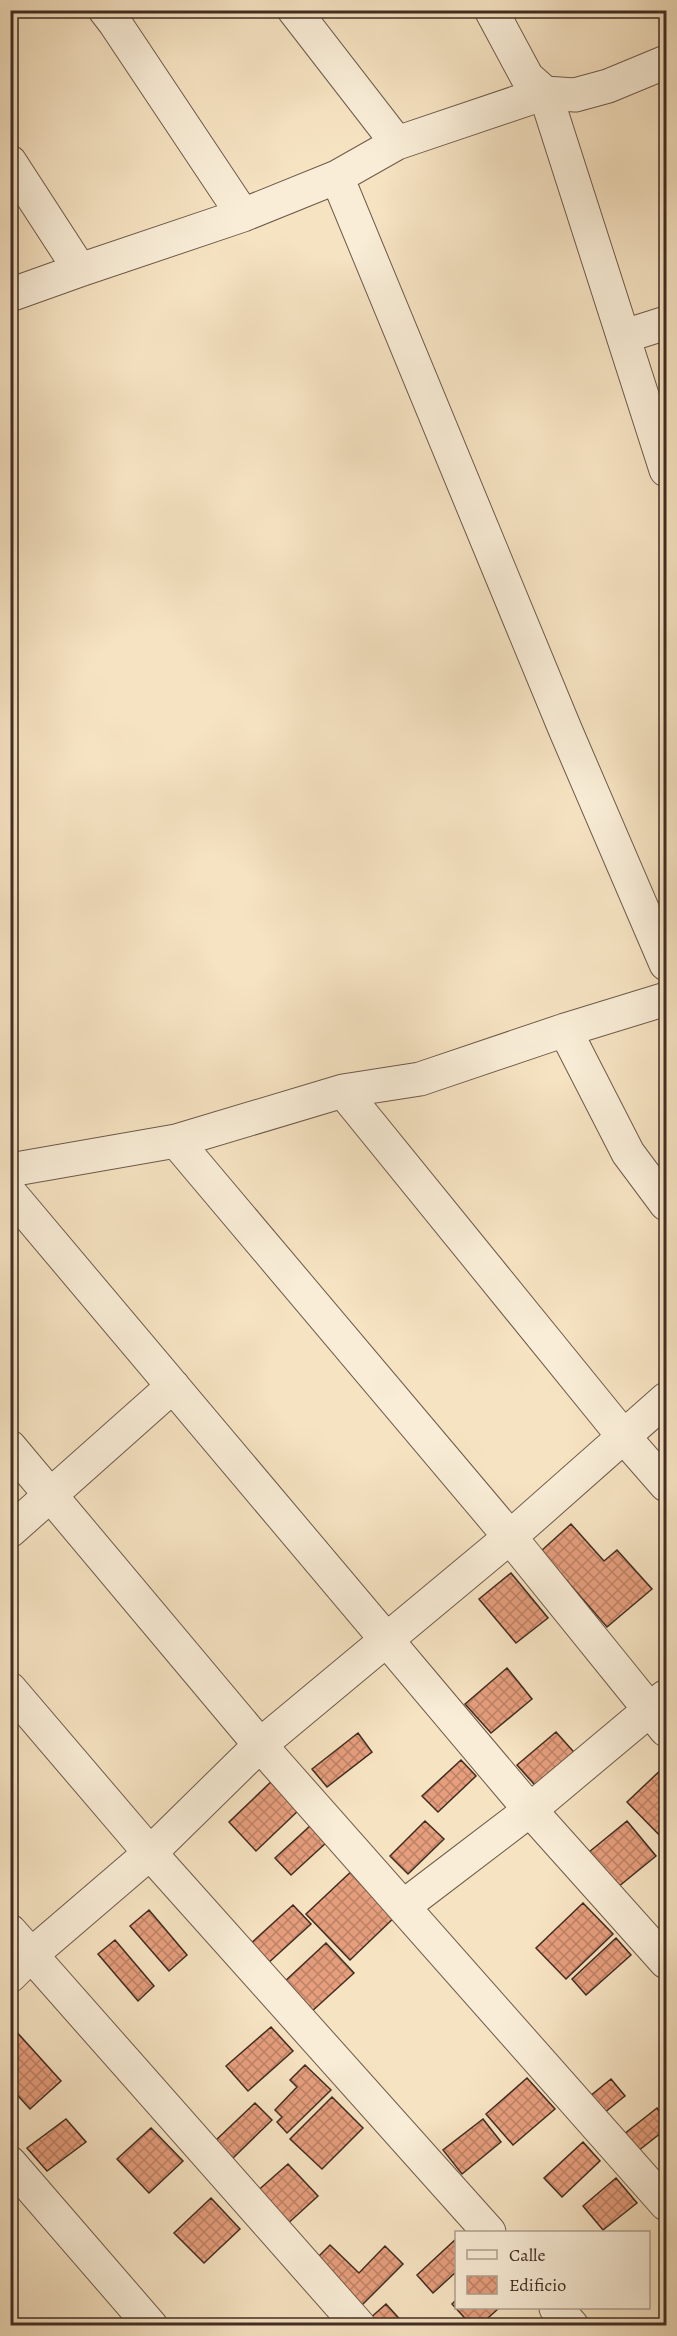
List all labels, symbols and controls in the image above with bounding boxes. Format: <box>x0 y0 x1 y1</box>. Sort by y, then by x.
legend <box>455 2231 650 2309</box>
text: Calle <box>509 2243 546 2267</box>
text: Edificio <box>509 2273 566 2297</box>

